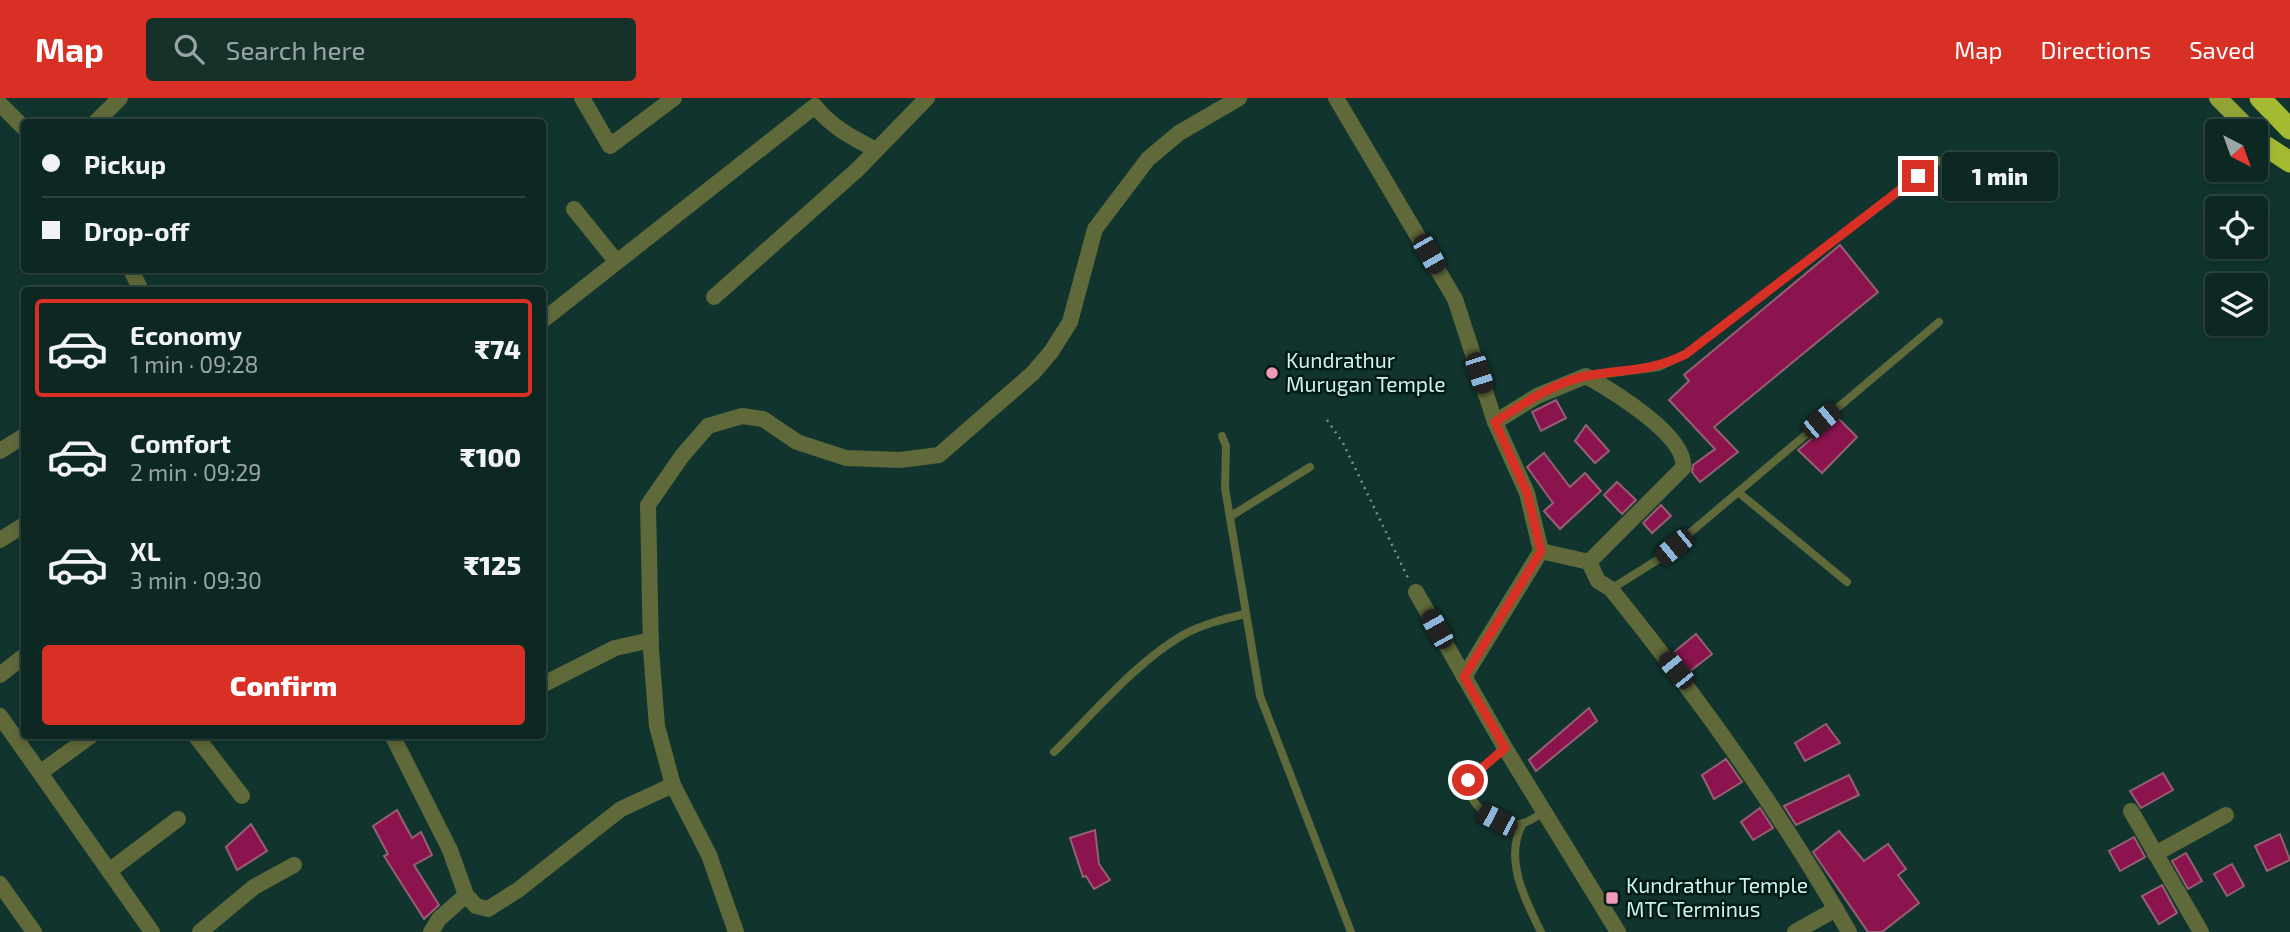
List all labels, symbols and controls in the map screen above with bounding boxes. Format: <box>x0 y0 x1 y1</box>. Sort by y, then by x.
search box <box>146 18 636 81</box>
text: Map <box>35 29 104 69</box>
icon: search <box>170 30 208 68</box>
text: Search here <box>226 34 365 65</box>
text: Map <box>1954 35 2002 64</box>
text: Directions <box>2040 35 2151 64</box>
text: Saved <box>2189 35 2255 64</box>
north arrow <box>2205 119 2268 182</box>
map controls <box>2205 119 2268 336</box>
text: Pickup <box>84 148 166 179</box>
callout: 1 min <box>1942 152 2058 200</box>
route end <box>1902 160 1934 192</box>
text: 1 min <box>1972 162 2028 190</box>
button: locate <box>2205 196 2268 259</box>
text: Drop-off <box>84 215 189 246</box>
car <box>1410 231 1449 277</box>
button: layers <box>2205 273 2268 336</box>
icon: car <box>46 317 109 380</box>
text: Economy <box>130 319 242 350</box>
text: ₹74 <box>475 333 521 364</box>
place label: Kundrathur Murugan Temple <box>1286 347 1446 396</box>
text: 1 min · 09:28 <box>130 350 259 378</box>
car <box>1463 350 1496 396</box>
marker: Kundrathur Murugan Temple <box>1264 365 1280 381</box>
car <box>1799 399 1844 443</box>
icon: car <box>46 425 109 488</box>
text: Comfort <box>130 427 231 458</box>
text: ₹100 <box>460 441 521 472</box>
text: 2 min · 09:29 <box>130 458 262 486</box>
car <box>1652 526 1697 568</box>
icon: car <box>46 533 109 596</box>
text: XL <box>130 535 161 566</box>
text: ₹125 <box>464 549 521 580</box>
text: 3 min · 09:30 <box>130 566 262 594</box>
car <box>1418 606 1457 652</box>
button: Confirm <box>42 645 525 725</box>
car <box>1655 647 1698 693</box>
route start <box>1452 764 1484 796</box>
car <box>1474 801 1521 839</box>
place label: Kundrathur Temple MTC Terminus <box>1626 872 1808 921</box>
marker: Kundrathur Temple MTC Terminus <box>1604 890 1620 906</box>

